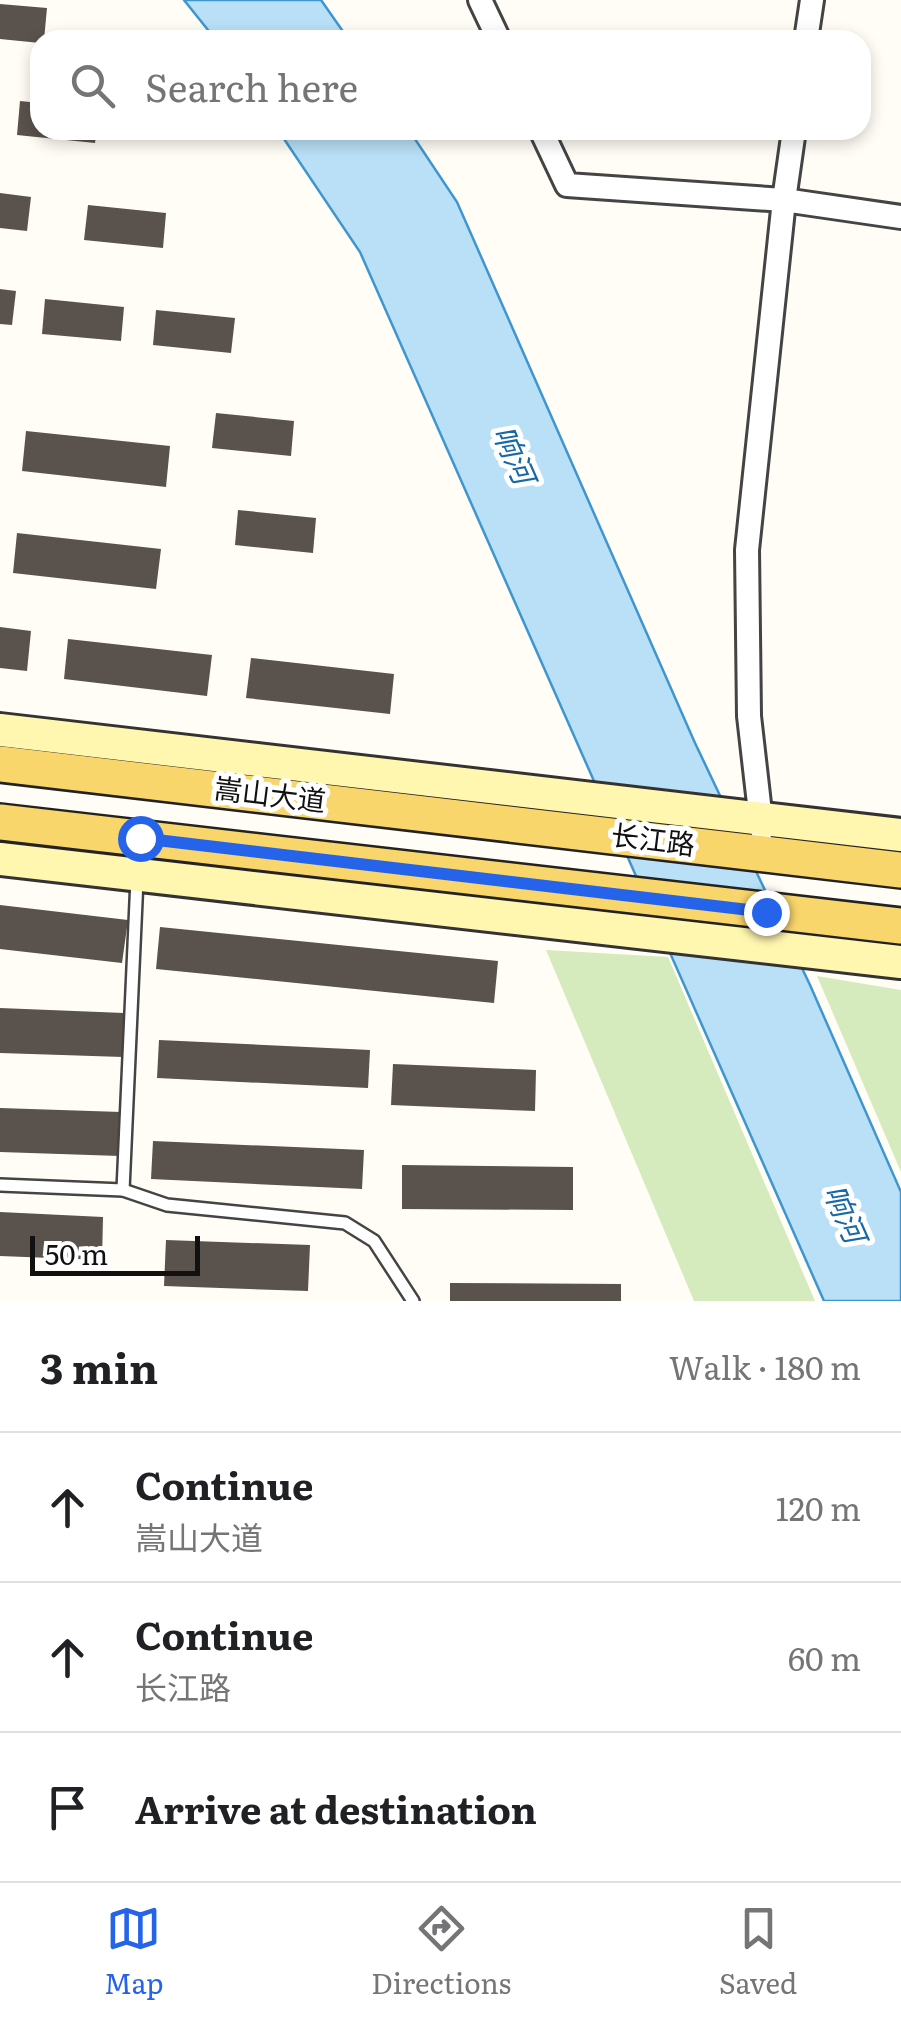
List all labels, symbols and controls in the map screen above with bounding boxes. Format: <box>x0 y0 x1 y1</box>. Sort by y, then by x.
search box <box>30 30 871 140</box>
text: Search here <box>145 57 358 114</box>
icon: search <box>65 58 120 113</box>
water label: 响河 <box>483 417 550 495</box>
street label: 嵩山大道 <box>212 765 328 821</box>
street label: 长江路 <box>609 812 697 864</box>
route start <box>118 816 164 862</box>
route end <box>744 890 790 936</box>
water label: 响河 <box>814 1176 881 1254</box>
scale bar <box>30 1231 200 1276</box>
text: 50 m <box>45 1232 108 1274</box>
text: 3 min <box>40 1335 158 1397</box>
text: Walk · 180 m <box>669 1342 861 1390</box>
text: Continue <box>135 1455 313 1512</box>
icon: ahead <box>40 1480 95 1535</box>
text: 120 m <box>776 1483 861 1531</box>
text: 嵩山大道 <box>135 1512 263 1560</box>
text: Continue <box>135 1605 313 1662</box>
icon: ahead <box>40 1630 95 1685</box>
text: 60 m <box>788 1633 861 1681</box>
text: 长江路 <box>135 1662 231 1710</box>
text: Arrive at destination <box>135 1779 537 1836</box>
icon: arrive <box>40 1780 95 1835</box>
tab: Map <box>104 1901 164 2003</box>
tab: Directions <box>371 1901 511 2003</box>
tab: Saved <box>719 1901 797 2003</box>

